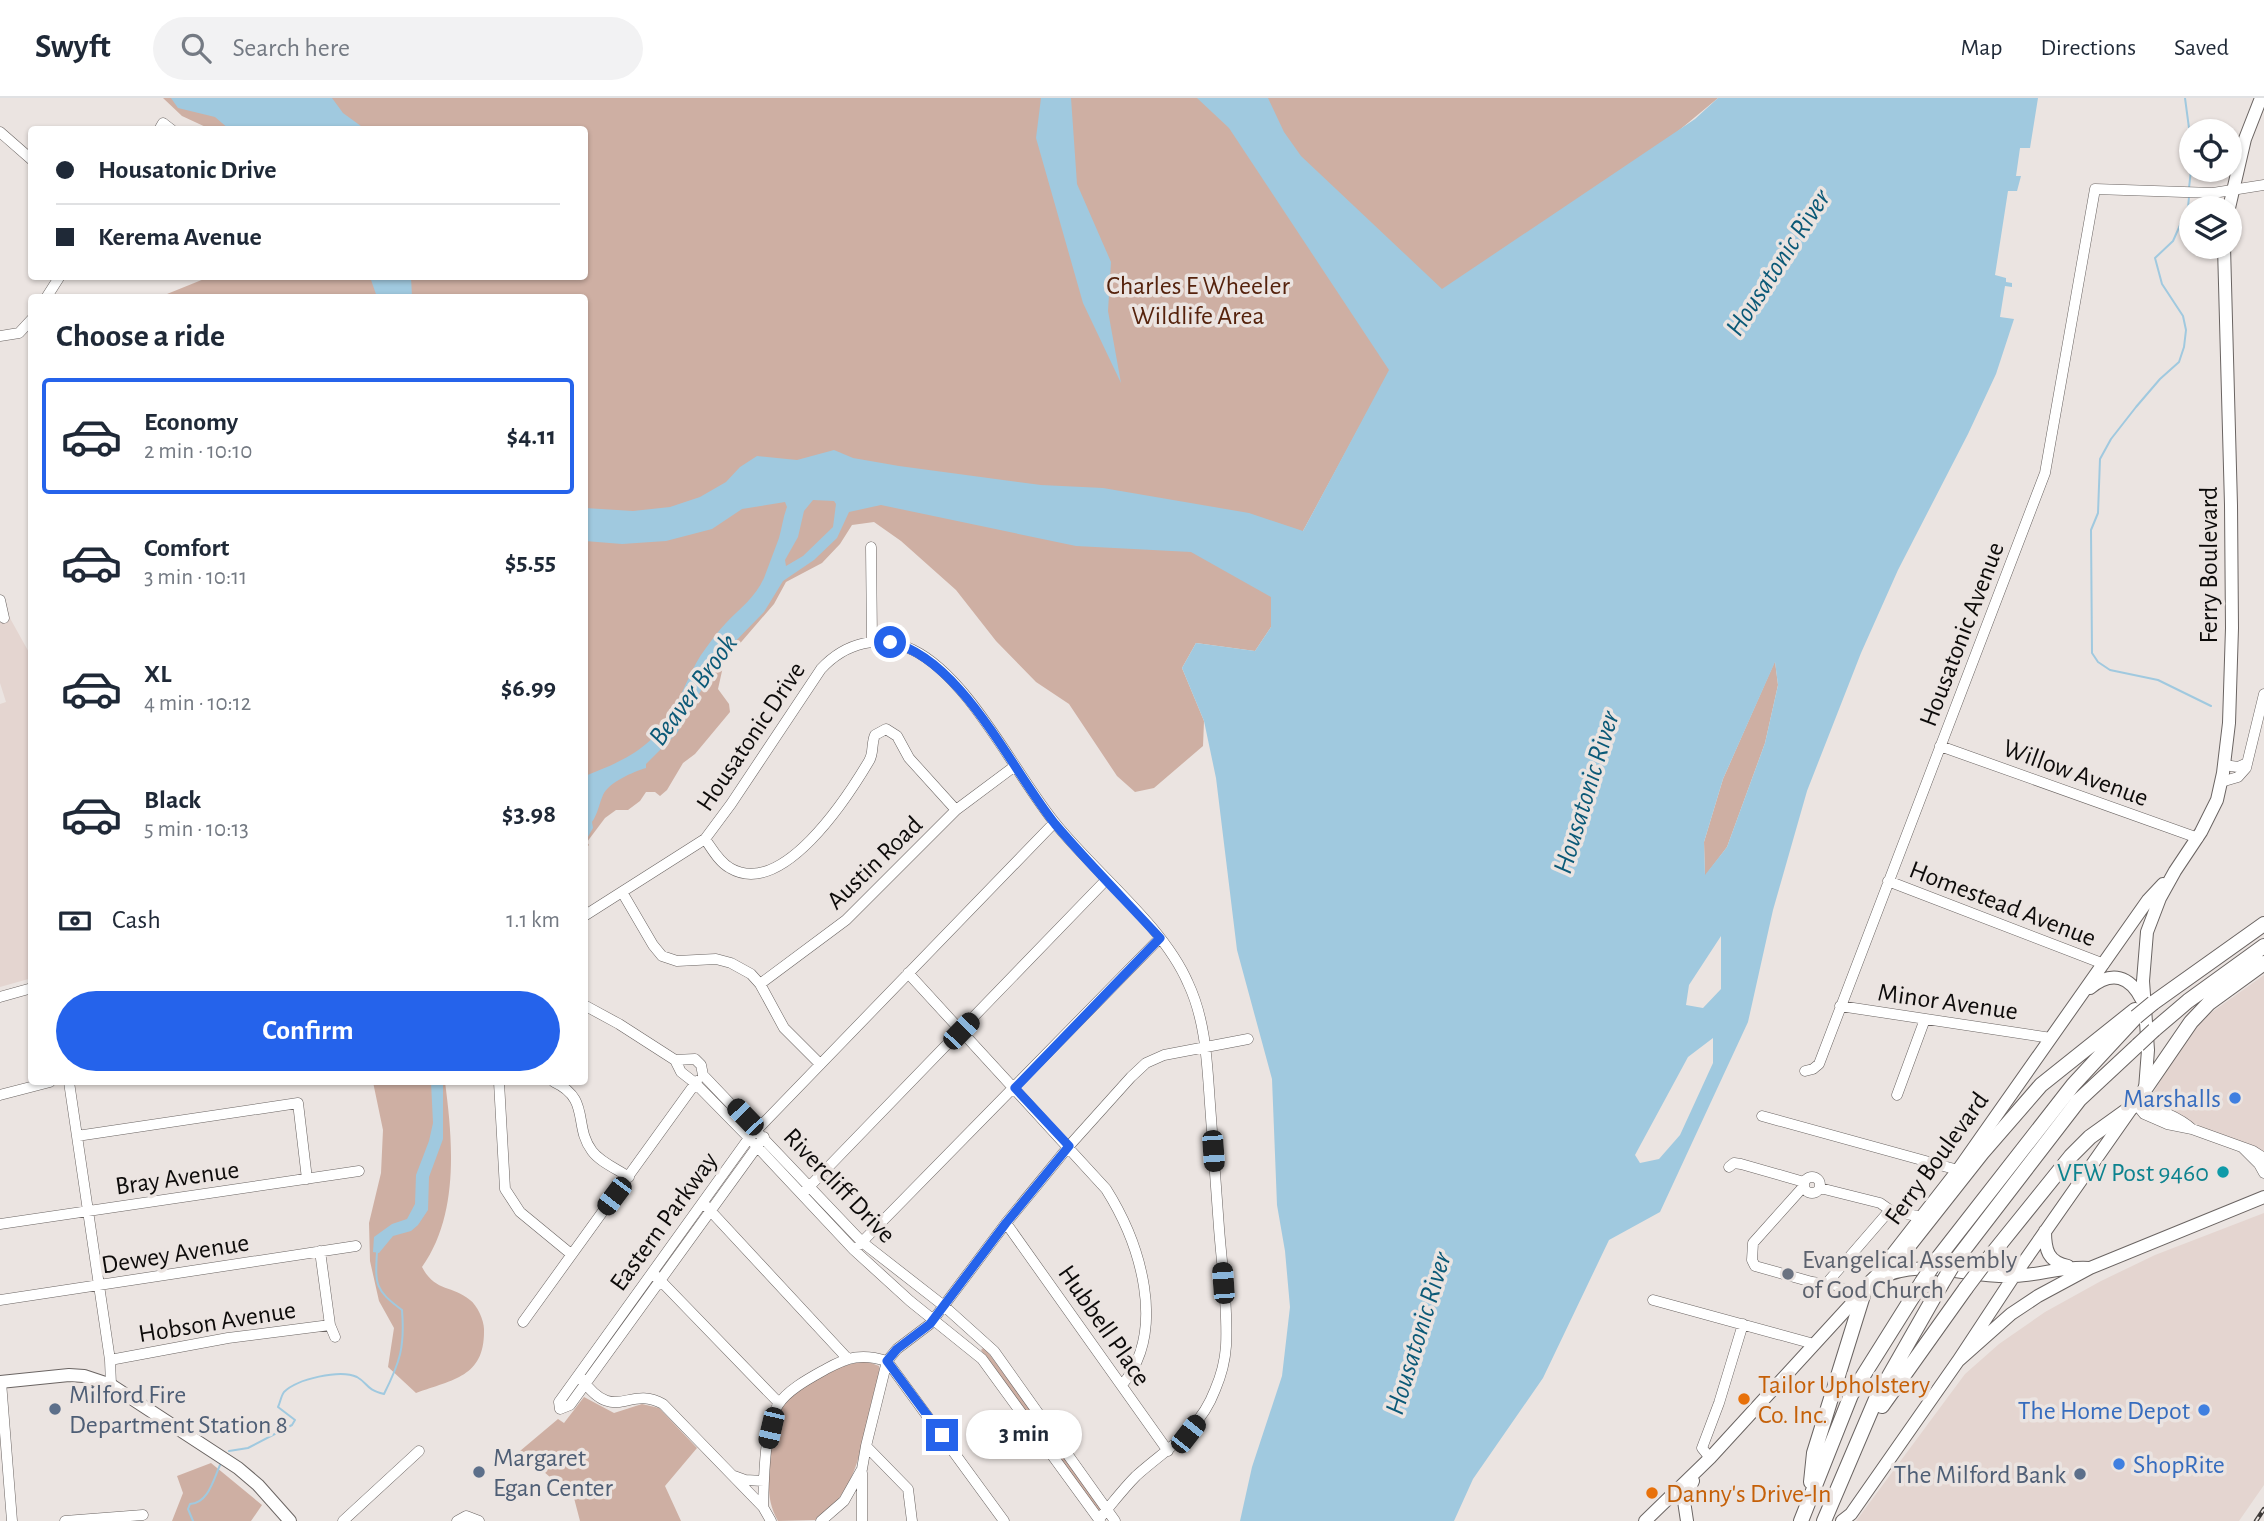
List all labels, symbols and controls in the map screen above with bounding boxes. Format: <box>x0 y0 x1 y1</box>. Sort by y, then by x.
search box <box>153 17 643 80</box>
icon: search <box>177 29 215 67</box>
text: Swyft <box>35 31 111 64</box>
text: Search here <box>233 35 350 61</box>
text: Map <box>1960 36 2002 60</box>
text: Directions <box>2040 36 2136 60</box>
text: Saved <box>2174 36 2229 60</box>
map controls <box>2179 119 2242 259</box>
button: locate <box>2179 119 2242 182</box>
text: Housatonic Drive <box>98 157 277 183</box>
water label: Housatonic River <box>1721 184 1837 341</box>
button: layers <box>2179 196 2242 259</box>
text: Kerema Avenue <box>98 224 262 250</box>
park label: Charles E Wheeler Wildlife Area <box>1106 273 1290 329</box>
text: Choose a ride <box>56 320 225 352</box>
icon: car <box>60 405 123 468</box>
text: Economy <box>144 409 238 435</box>
text: $4.11 <box>507 423 556 449</box>
text: 2 min · 10:10 <box>144 440 252 463</box>
street label: Ferry Boulevard <box>2196 486 2222 644</box>
icon: car <box>60 531 123 594</box>
text: Comfort <box>144 535 229 561</box>
street label: Housatonic Avenue <box>1915 539 2009 730</box>
text: $5.55 <box>505 549 556 575</box>
text: 3 min · 10:11 <box>144 566 247 589</box>
route start <box>874 626 906 658</box>
water label: Beaver Brook <box>644 629 743 751</box>
icon: car <box>60 657 123 720</box>
street label: Housatonic Drive <box>692 657 810 816</box>
text: XL <box>144 661 171 687</box>
text: $6.99 <box>501 675 556 701</box>
text: 4 min · 10:12 <box>144 692 251 715</box>
water label: Housatonic River <box>1549 707 1625 877</box>
street label: Willow Avenue <box>2000 735 2152 811</box>
icon: car <box>60 783 123 846</box>
text: Black <box>144 787 201 813</box>
text: $3.98 <box>502 801 556 827</box>
street label: Austin Road <box>822 811 927 914</box>
text: 5 min · 10:13 <box>144 818 249 841</box>
street label: Homestead Avenue <box>1906 856 2100 951</box>
icon: cash <box>56 902 94 940</box>
text: Cash <box>112 907 161 933</box>
text: 1.1 km <box>506 909 560 932</box>
street label: Minor Avenue <box>1876 979 2020 1025</box>
button: Confirm <box>56 991 560 1071</box>
car <box>939 1009 984 1053</box>
place label: Marshalls <box>2123 1086 2221 1112</box>
street label: Ferry Boulevard <box>1880 1087 1994 1230</box>
marker: Marshalls <box>2227 1090 2243 1106</box>
car <box>723 1095 768 1139</box>
street label: Rivercliff Drive <box>778 1123 900 1248</box>
car <box>1202 1129 1225 1173</box>
street label: Eastern Parkway <box>605 1147 723 1296</box>
street label: Bray Avenue <box>114 1156 241 1200</box>
place label: VFW Post 9460 <box>2057 1160 2209 1186</box>
marker: VFW Post 9460 <box>2215 1164 2231 1180</box>
car <box>593 1173 636 1219</box>
street label: Dewey Avenue <box>99 1229 251 1278</box>
place label: Evangelical Assembly of God Church <box>1802 1247 2017 1303</box>
water label: Housatonic River <box>1381 1248 1457 1418</box>
street label: Hubbell Place <box>1053 1261 1155 1391</box>
car <box>1212 1261 1235 1305</box>
marker: Evangelical Assembly of God Church <box>1780 1266 1796 1282</box>
street label: Hobson Avenue <box>137 1297 298 1347</box>
place label: Tailor Upholstery Co. Inc. <box>1758 1372 1930 1428</box>
place label: Milford Fire Department Station 8 <box>69 1382 288 1438</box>
marker: Tailor Upholstery Co. Inc. <box>1736 1391 1752 1407</box>
place label: The Home Depot <box>2018 1398 2190 1424</box>
marker: Milford Fire Department Station 8 <box>47 1401 63 1417</box>
marker: The Home Depot <box>2196 1402 2212 1418</box>
car <box>757 1405 786 1451</box>
callout: 3 min <box>967 1410 1082 1460</box>
car <box>1167 1411 1210 1457</box>
route end <box>926 1419 958 1451</box>
text: 3 min <box>999 1423 1049 1446</box>
place label: Margaret Egan Center <box>493 1445 614 1501</box>
place label: ShopRite <box>2133 1452 2225 1478</box>
marker: ShopRite <box>2111 1456 2127 1472</box>
place label: The Milford Bank <box>1893 1462 2066 1488</box>
marker: Margaret Egan Center <box>471 1464 487 1480</box>
marker: The Milford Bank <box>2072 1466 2088 1482</box>
place label: Danny's Drive-In <box>1666 1481 1831 1507</box>
marker: Danny's Drive-In <box>1644 1485 1660 1501</box>

